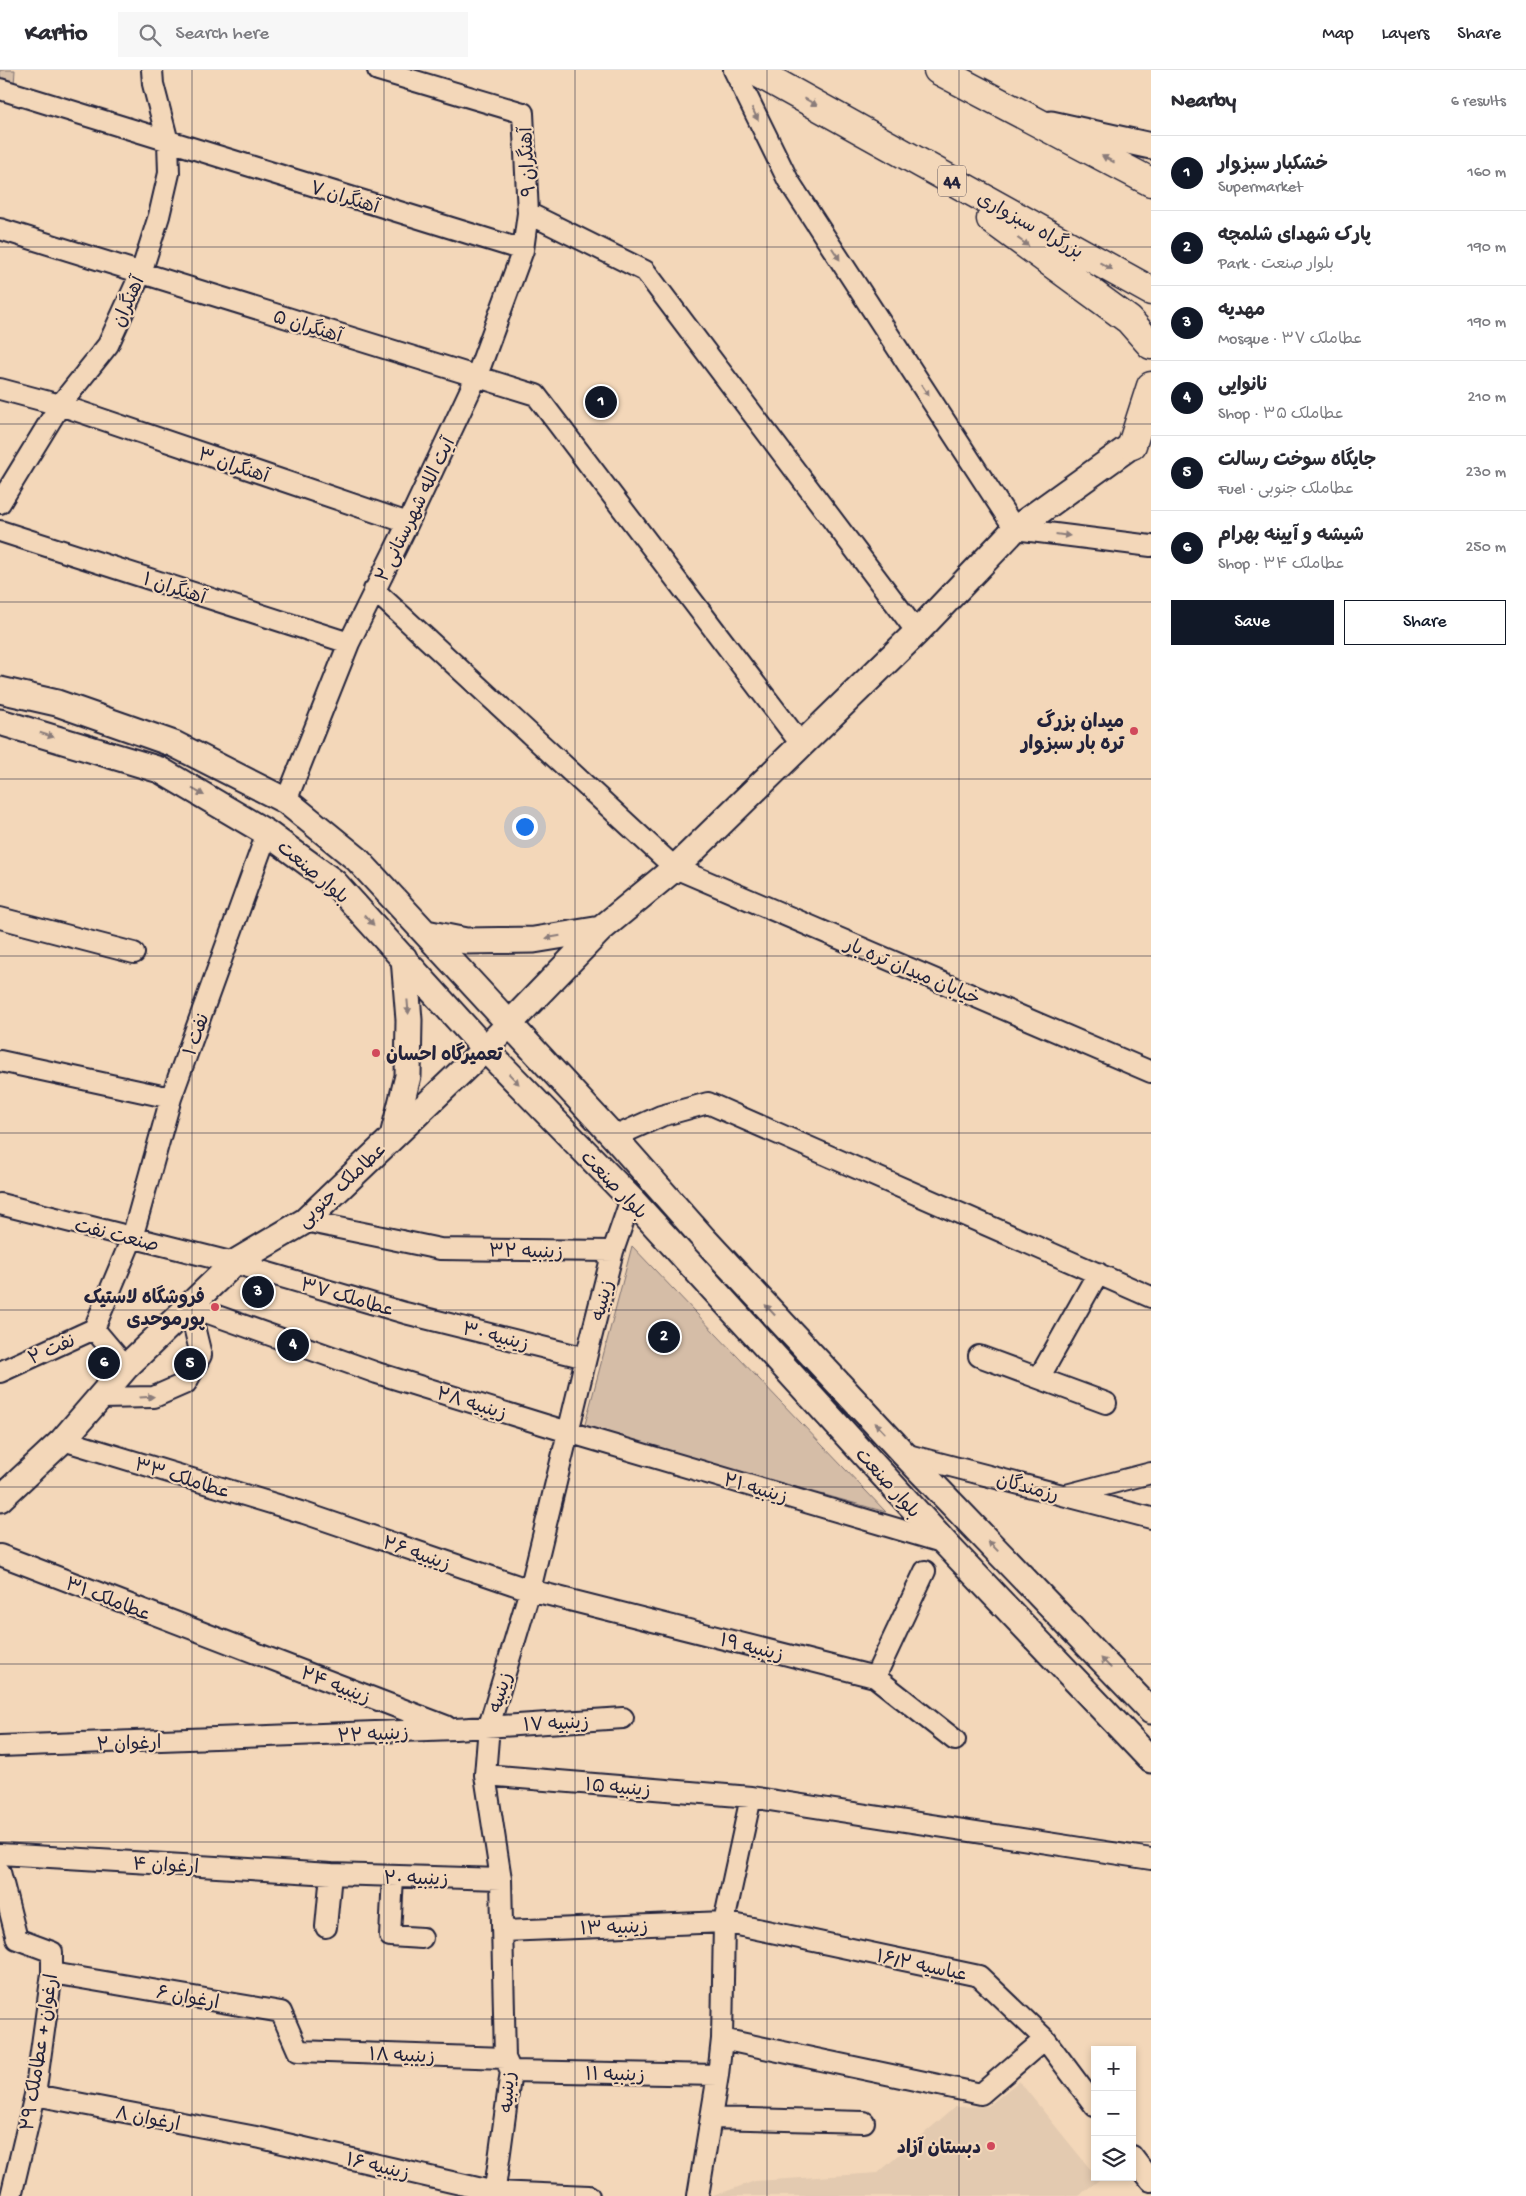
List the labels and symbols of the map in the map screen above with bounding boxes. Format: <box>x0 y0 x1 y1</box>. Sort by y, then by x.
one-way arrow <box>803 98 818 106</box>
one-way arrow <box>751 107 759 121</box>
street label: آهنگران ۹ <box>514 125 543 197</box>
one-way arrow <box>1101 155 1115 163</box>
road number: 44 <box>938 165 966 196</box>
street label: آهنگران ۷ <box>307 176 383 221</box>
street label: بزرگراه سبزواری <box>972 187 1087 266</box>
one-way arrow <box>1016 237 1029 248</box>
one-way arrow <box>832 247 841 261</box>
one-way arrow <box>1098 262 1113 270</box>
street label: آهنگران <box>107 271 152 331</box>
street label: آهنگران ۵ <box>270 305 346 350</box>
pin: 1 <box>585 383 617 421</box>
one-way arrow <box>920 384 930 397</box>
street label: آیت الله شهرستانی ۲ <box>370 432 463 587</box>
street label: آهنگران ۳ <box>194 443 273 491</box>
one-way arrow <box>1056 531 1072 539</box>
street label: آهنگران ۱ <box>140 567 210 612</box>
place label: میدان بزرگ تره بار سبزوار <box>1019 709 1126 757</box>
marker: میدان بزرگ تره بار سبزوار <box>1128 725 1140 737</box>
one-way arrow <box>39 732 54 740</box>
one-way arrow <box>192 788 205 797</box>
your location <box>512 814 538 840</box>
street label: بلوار صنعت <box>271 837 352 910</box>
one-way arrow <box>363 914 375 926</box>
one-way arrow <box>544 933 560 941</box>
street label: خیابان میدان تره بار <box>839 934 983 1012</box>
one-way arrow <box>405 999 413 1015</box>
street label: نفت ۱ <box>180 1011 216 1059</box>
place label: تعمیرگاه احسان <box>386 1042 504 1068</box>
marker: تعمیرگاه احسان <box>370 1047 382 1059</box>
one-way arrow <box>508 1073 520 1085</box>
street label: عطاملک جنوبی <box>294 1139 393 1234</box>
street label: بلوار صنعت <box>574 1147 651 1226</box>
street label: صنعت نفت <box>72 1216 161 1259</box>
street label: زینبیه ۳۲ <box>489 1241 563 1266</box>
pin: 3 <box>242 1273 274 1311</box>
street label: عطاملک ۳۷ <box>297 1275 397 1324</box>
street label: زینبیه <box>588 1278 621 1324</box>
place label: فروشگاه لاستیک پورموحدی <box>84 1285 206 1333</box>
marker: فروشگاه لاستیک پورموحدی <box>209 1301 221 1313</box>
one-way arrow <box>764 1304 776 1316</box>
pin: 2 <box>648 1318 680 1356</box>
street label: زینبیه ۳۰ <box>460 1319 531 1358</box>
pin: 4 <box>277 1326 309 1364</box>
street label: نفت ۲ <box>25 1331 80 1372</box>
pin: 6 <box>88 1344 120 1382</box>
pin: 5 <box>174 1345 206 1383</box>
street label: زینبیه ۲۸ <box>433 1384 509 1427</box>
one-way arrow <box>140 1392 156 1400</box>
one-way arrow <box>874 1423 886 1435</box>
street label: بلوار صنعت <box>849 1444 924 1524</box>
street label: عطاملک ۳۳ <box>131 1455 233 1506</box>
street label: رزمندگان <box>993 1468 1061 1509</box>
street label: زینبیه ۲۱ <box>720 1470 790 1510</box>
street label: زینبیه ۲۶ <box>379 1533 453 1578</box>
one-way arrow <box>987 1540 999 1552</box>
street label: عطاملک ۳۱ <box>61 1574 154 1628</box>
street label: زینبیه ۱۹ <box>717 1630 785 1668</box>
one-way arrow <box>1100 1657 1112 1669</box>
street label: زینبیه ۲۴ <box>297 1663 373 1711</box>
street label: زینبیه <box>485 1670 519 1716</box>
street label: زینبیه ۱۷ <box>523 1712 590 1739</box>
street label: زینبیه ۲۲ <box>337 1723 409 1750</box>
street label: ارغوان ۲ <box>96 1733 162 1758</box>
street label: زینبیه ۱۵ <box>584 1775 651 1804</box>
street label: ارغوان ۴ <box>132 1854 200 1881</box>
street label: زینبیه ۲۰ <box>383 1868 449 1893</box>
street label: زینبیه ۱۳ <box>580 1917 649 1942</box>
street label: عباسیه ۱۶/۲ <box>874 1947 969 1988</box>
street label: ارغوان + عطاملک ۲۹ <box>18 1972 65 2133</box>
street label: ارغوان ۶ <box>154 1983 221 2016</box>
street label: زینبیه ۱۸ <box>369 2045 435 2070</box>
street label: زینبیه ۱۱ <box>585 2064 645 2089</box>
street label: زینبیه <box>497 2071 522 2113</box>
street label: ارغوان ۸ <box>113 2103 182 2138</box>
place label: دبستان آزاد <box>897 2136 981 2161</box>
marker: دبستان آزاد <box>985 2140 997 2152</box>
street label: زینبیه ۱۶ <box>343 2150 411 2187</box>

